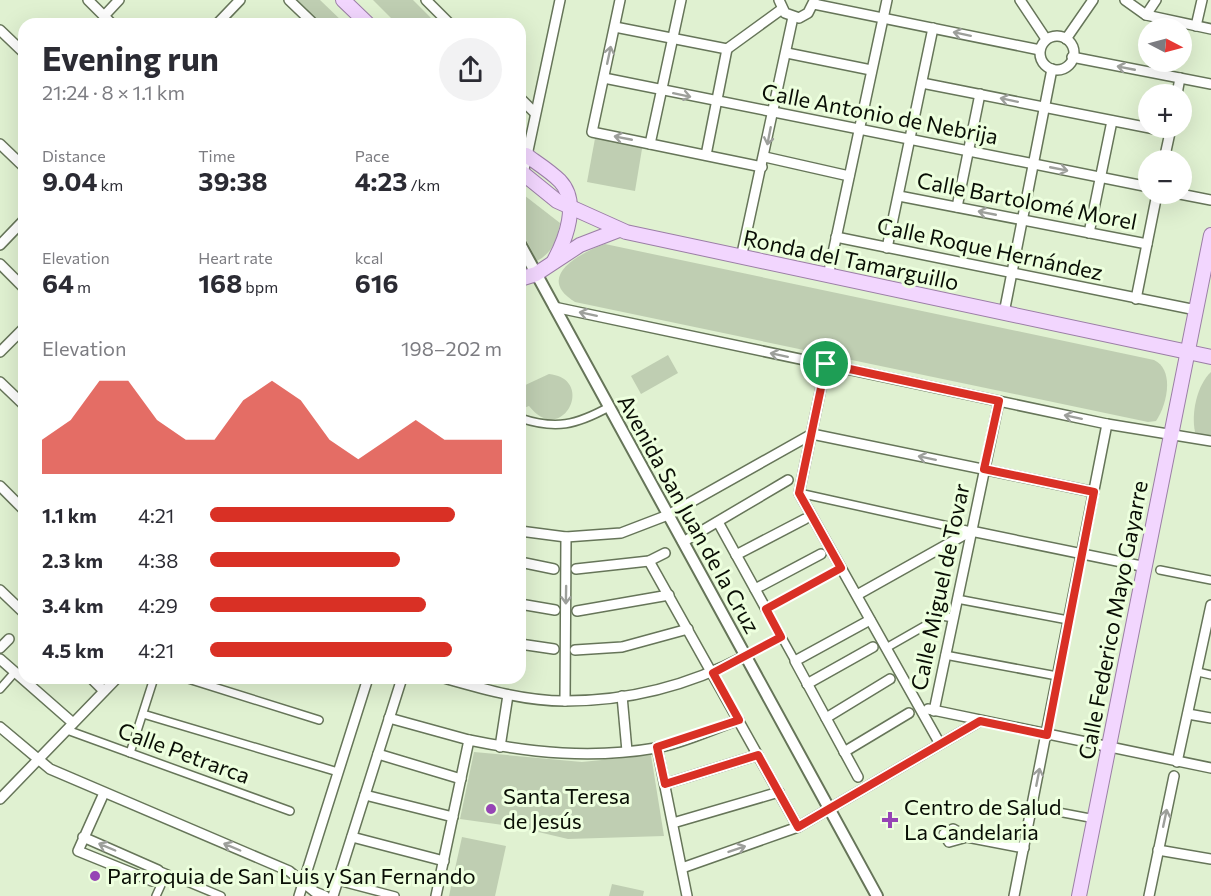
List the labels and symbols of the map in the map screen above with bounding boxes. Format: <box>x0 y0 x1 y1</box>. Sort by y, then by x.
north arrow <box>1138 18 1192 72</box>
one-way arrow <box>953 28 972 39</box>
one-way arrow <box>604 45 615 65</box>
one-way arrow <box>1117 62 1137 73</box>
street label: Calle Antonio de Nebrija <box>760 77 1001 150</box>
one-way arrow <box>672 90 691 101</box>
one-way arrow <box>1000 94 1020 105</box>
one-way arrow <box>763 126 774 146</box>
one-way arrow <box>613 132 632 144</box>
one-way arrow <box>1048 164 1068 175</box>
street label: Calle Bartolomé Morel <box>915 166 1139 235</box>
one-way arrow <box>977 207 997 218</box>
street label: Calle Roque Hernández <box>875 211 1106 286</box>
street label: Ronda del Tamarguillo <box>741 223 961 296</box>
one-way arrow <box>579 308 598 320</box>
pin <box>800 338 851 389</box>
one-way arrow <box>770 348 789 360</box>
street label: Avenida San Juan de la Cruz <box>612 390 766 638</box>
one-way arrow <box>1063 410 1082 422</box>
one-way arrow <box>918 451 937 463</box>
street label: Calle Federico Mayo Gayarre <box>1072 478 1153 762</box>
street label: Calle Miguel de Tovar <box>904 481 975 693</box>
one-way arrow <box>560 585 572 605</box>
street label: Calle Petrarca <box>115 716 254 789</box>
one-way arrow <box>1033 768 1044 787</box>
place label: Santa Teresa de Jesús <box>503 782 630 834</box>
place label: Centro de Salud La Candelaria <box>904 793 1062 845</box>
marker: Santa Teresa de Jesús <box>484 802 498 816</box>
one-way arrow <box>1160 809 1171 828</box>
marker: Centro de Salud La Candelaria <box>881 811 899 829</box>
one-way arrow <box>98 841 116 853</box>
one-way arrow <box>224 841 242 852</box>
one-way arrow <box>727 842 746 853</box>
place label: Parroquia de San Luis y San Fernando <box>107 862 476 889</box>
marker: Parroquia de San Luis y San Fernando <box>88 869 102 883</box>

